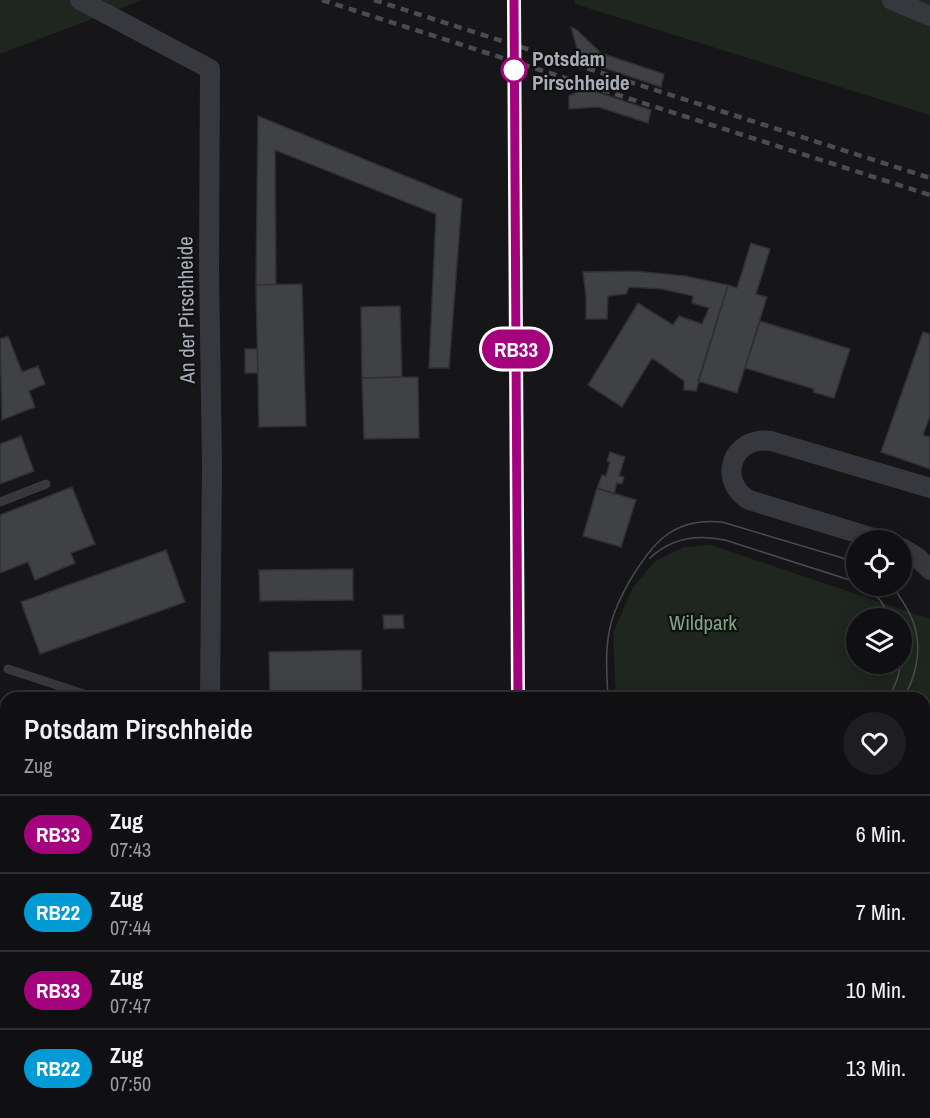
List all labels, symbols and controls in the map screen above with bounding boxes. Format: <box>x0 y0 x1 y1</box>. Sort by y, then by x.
place label: Potsdam Pirschheide <box>532 44 630 97</box>
marker: Potsdam Pirschheide <box>501 57 527 83</box>
street label: An der Pirschheide <box>170 236 202 385</box>
line badge: RB33 <box>474 330 558 368</box>
text: RB33 <box>494 335 538 364</box>
map controls <box>846 530 912 674</box>
button: locate <box>846 530 912 596</box>
park label: Wildpark <box>669 608 737 637</box>
button: layers <box>846 608 912 674</box>
text: Potsdam Pirschheide <box>24 710 253 748</box>
button: heart <box>843 712 906 775</box>
text: Zug <box>24 752 52 779</box>
text: Zug <box>110 806 143 836</box>
text: 6 Min. <box>856 819 906 849</box>
text: RB33 <box>36 820 80 849</box>
text: 07:43 <box>110 836 151 863</box>
text: Zug <box>110 884 143 914</box>
text: 7 Min. <box>856 897 906 927</box>
text: RB22 <box>36 898 80 927</box>
text: 07:44 <box>110 914 151 941</box>
text: Zug <box>110 962 143 992</box>
text: 10 Min. <box>846 975 906 1005</box>
text: RB33 <box>36 976 80 1005</box>
text: 07:47 <box>110 992 151 1019</box>
text: Zug <box>110 1040 143 1070</box>
text: 13 Min. <box>846 1053 906 1083</box>
text: RB22 <box>36 1054 80 1083</box>
text: 07:50 <box>110 1070 151 1097</box>

